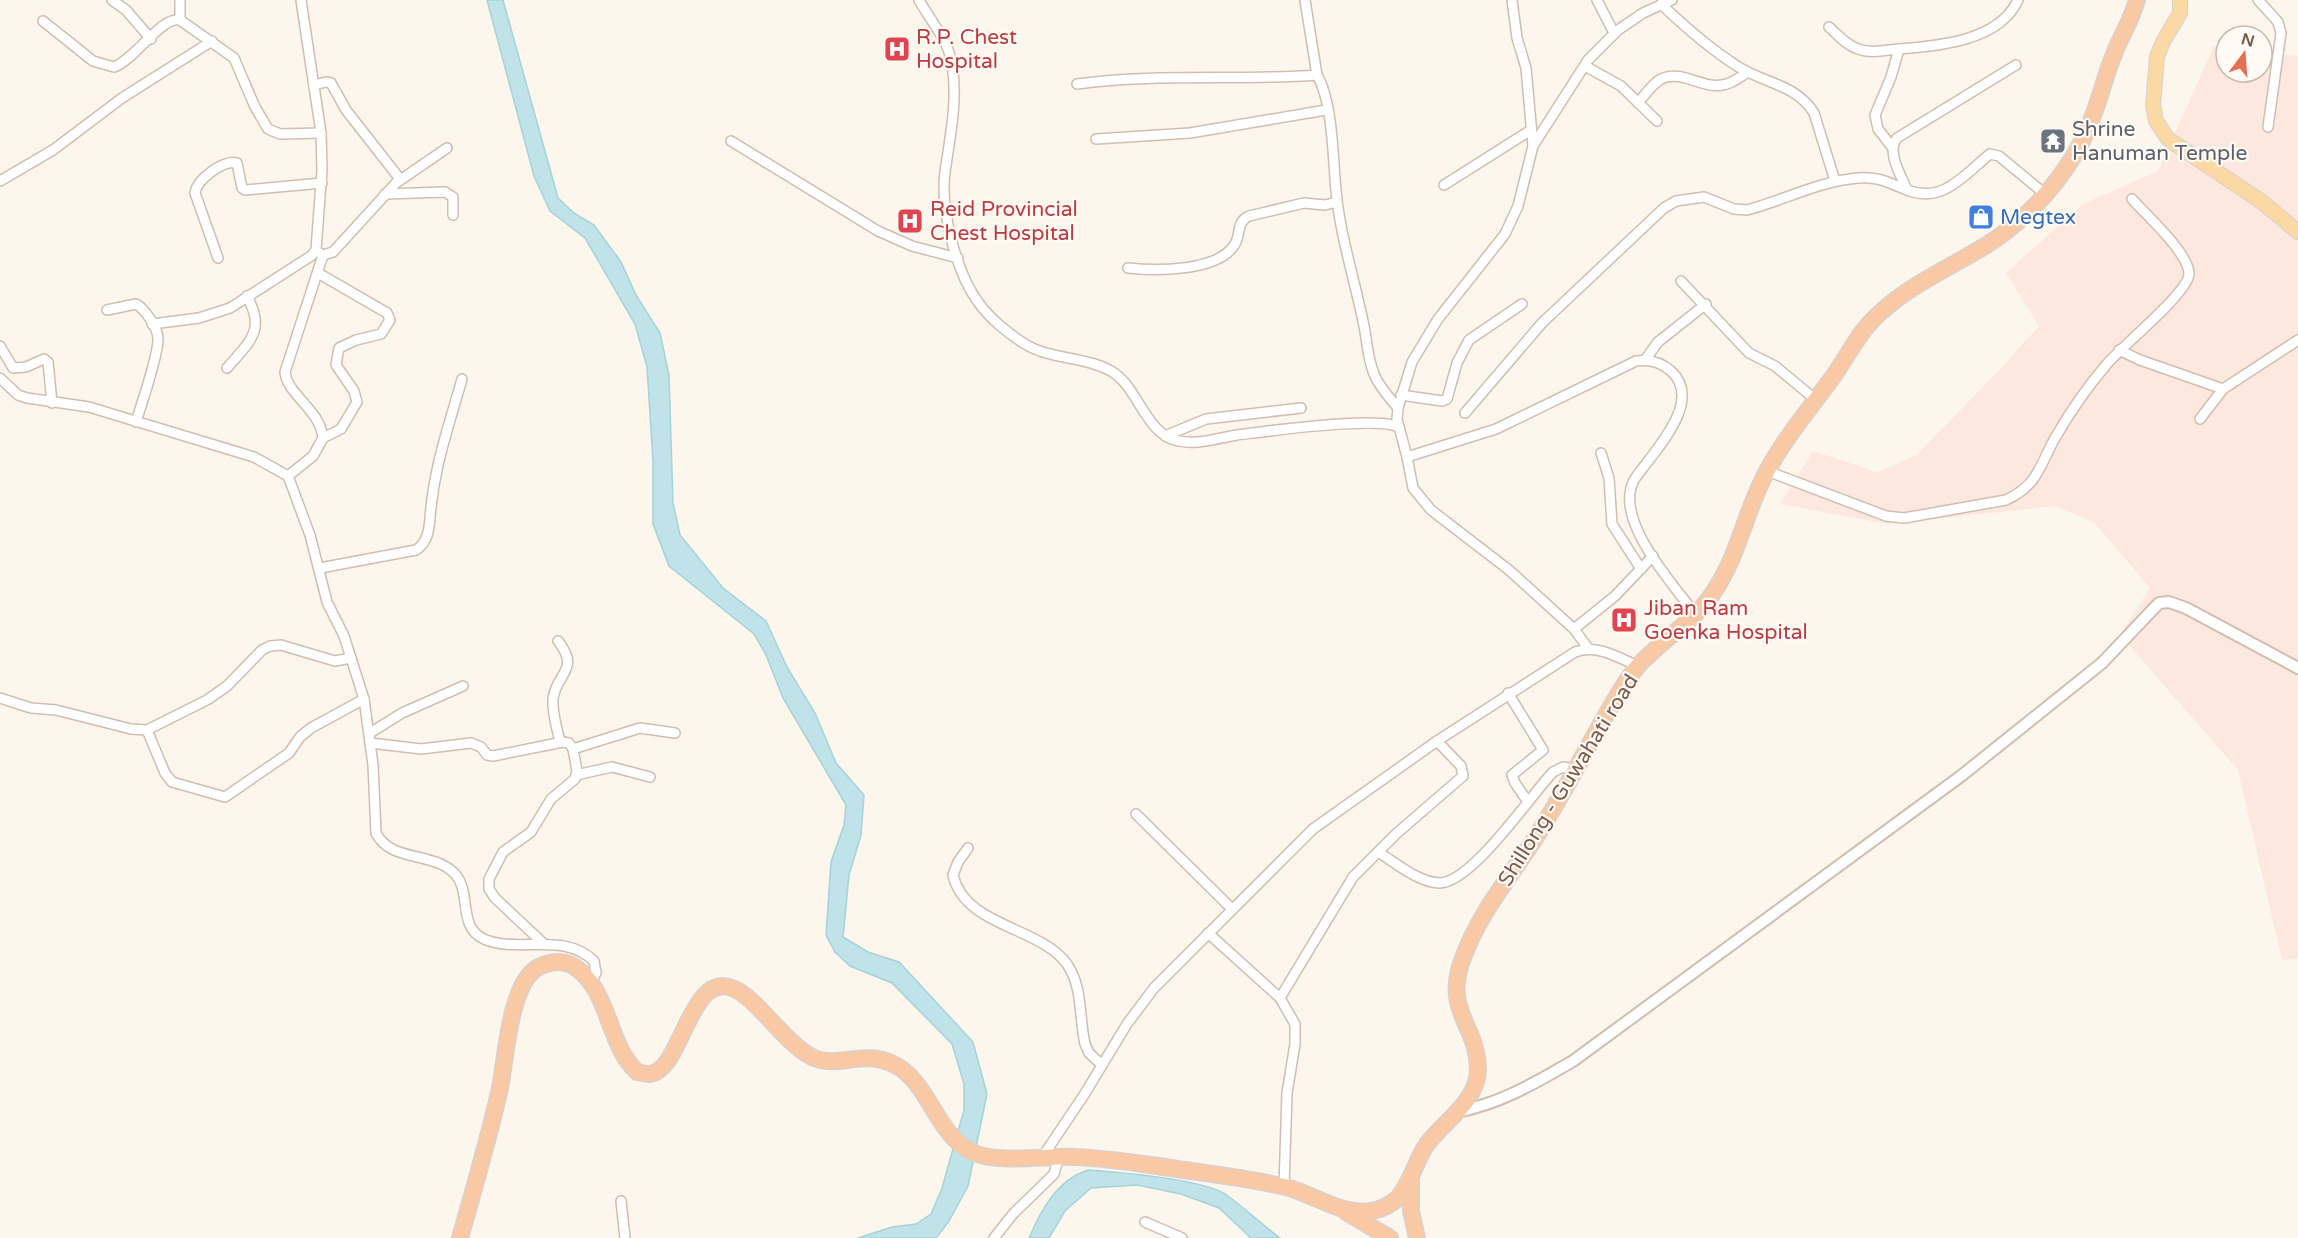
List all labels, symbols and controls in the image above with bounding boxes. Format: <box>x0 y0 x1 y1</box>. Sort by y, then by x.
north arrow <box>2214 24 2274 84</box>
place label: R.P. Chest Hospital <box>916 25 1017 74</box>
text: N <box>2239 29 2257 52</box>
hospital icon: R.P. Chest Hospital <box>882 34 912 64</box>
place label: Shrine Hanuman Temple <box>2072 117 2248 166</box>
temple icon: Shrine Hanuman Temple <box>2038 126 2068 156</box>
place label: Reid Provincial Chest Hospital <box>930 197 1078 246</box>
shop icon: Megtex <box>1966 202 1996 232</box>
place label: Megtex <box>2000 205 2076 230</box>
hospital icon: Reid Provincial Chest Hospital <box>895 206 925 236</box>
place label: Jiban Ram Goenka Hospital <box>1644 596 1808 645</box>
hospital icon: Jiban Ram Goenka Hospital <box>1609 605 1639 635</box>
street label: Shillong - Guwahati road <box>1493 670 1644 891</box>

